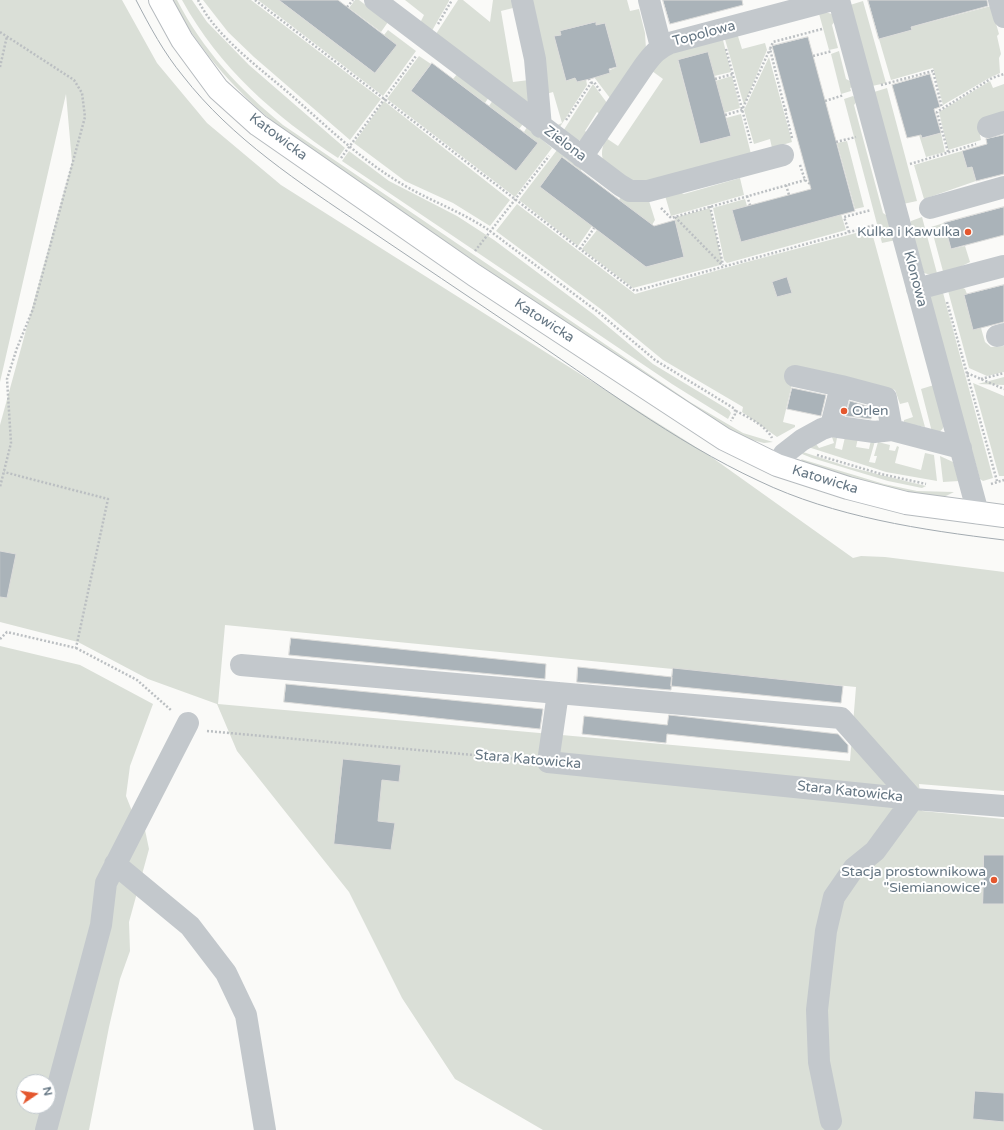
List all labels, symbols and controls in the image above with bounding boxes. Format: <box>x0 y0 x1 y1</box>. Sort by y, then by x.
street label: Topolowa <box>671 18 737 50</box>
street label: Katowicka <box>246 110 310 164</box>
street label: Zielona <box>540 123 590 165</box>
place label: Kulka i Kawulka <box>857 224 960 240</box>
marker: Kulka i Kawulka <box>963 227 973 237</box>
street label: Klonowa <box>899 249 931 309</box>
street label: Katowicka <box>511 295 577 347</box>
place label: Orlen <box>852 403 889 419</box>
marker: Orlen <box>839 406 849 416</box>
street label: Katowicka <box>790 462 860 498</box>
street label: Stara Katowicka <box>474 747 582 773</box>
street label: Stara Katowicka <box>796 778 904 806</box>
place label: Stacja prostownikowa "Siemianowice" <box>841 864 986 896</box>
marker: Stacja prostownikowa "Siemianowice" <box>989 875 999 885</box>
north arrow <box>16 1074 56 1114</box>
text: N <box>40 1086 55 1097</box>

